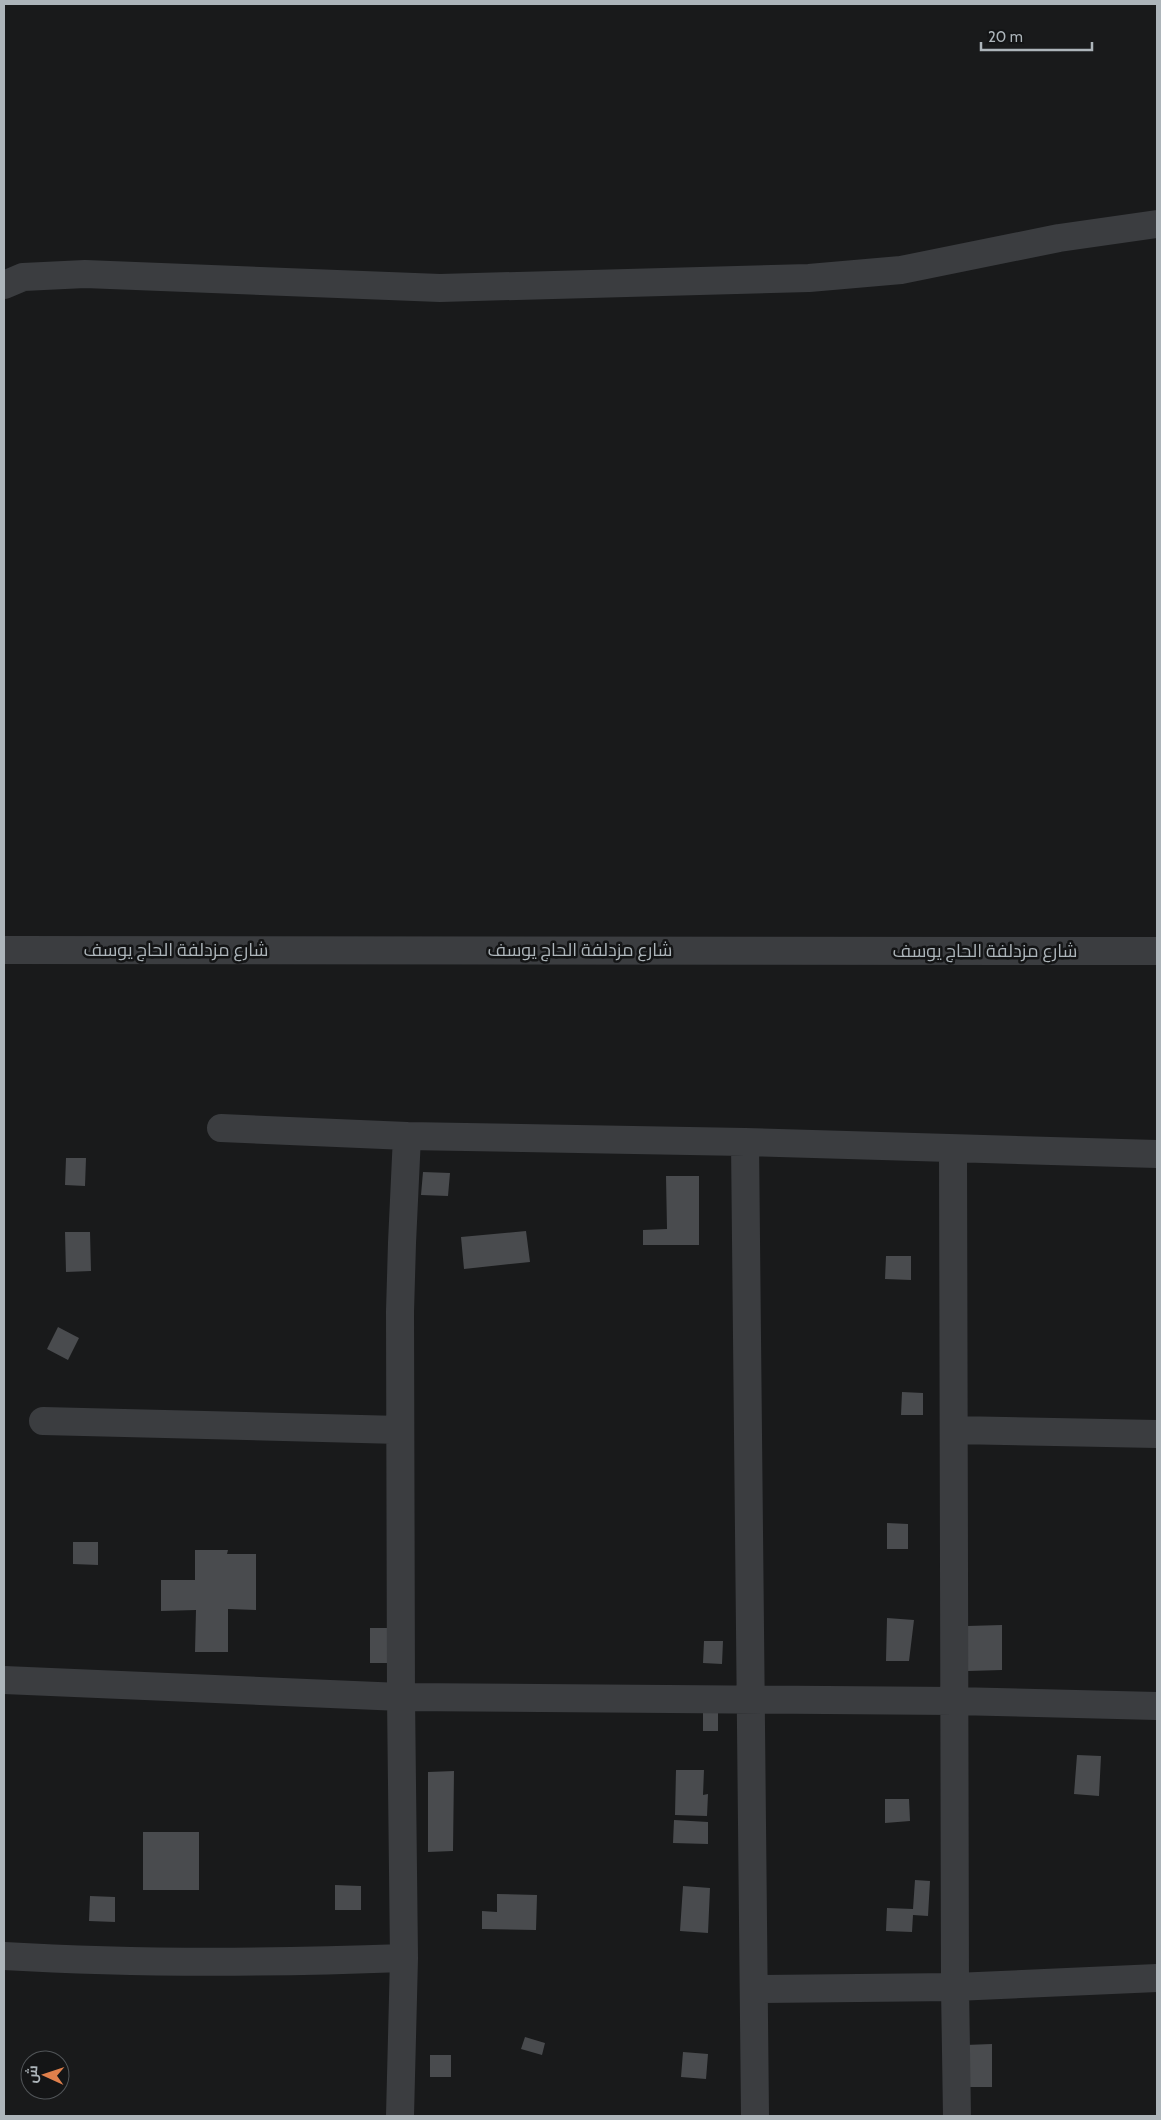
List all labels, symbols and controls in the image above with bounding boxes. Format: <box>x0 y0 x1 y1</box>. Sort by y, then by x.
scale bar <box>981 20 1092 52</box>
text: 20 m <box>988 28 1023 46</box>
street label: شارع مزدلفة الحاج يوسف <box>83 939 269 962</box>
street label: شارع مزدلفة الحاج يوسف <box>487 939 673 962</box>
street label: شارع مزدلفة الحاج يوسف <box>892 940 1078 963</box>
north arrow <box>20 2050 70 2100</box>
text: ش <box>23 2065 41 2084</box>

